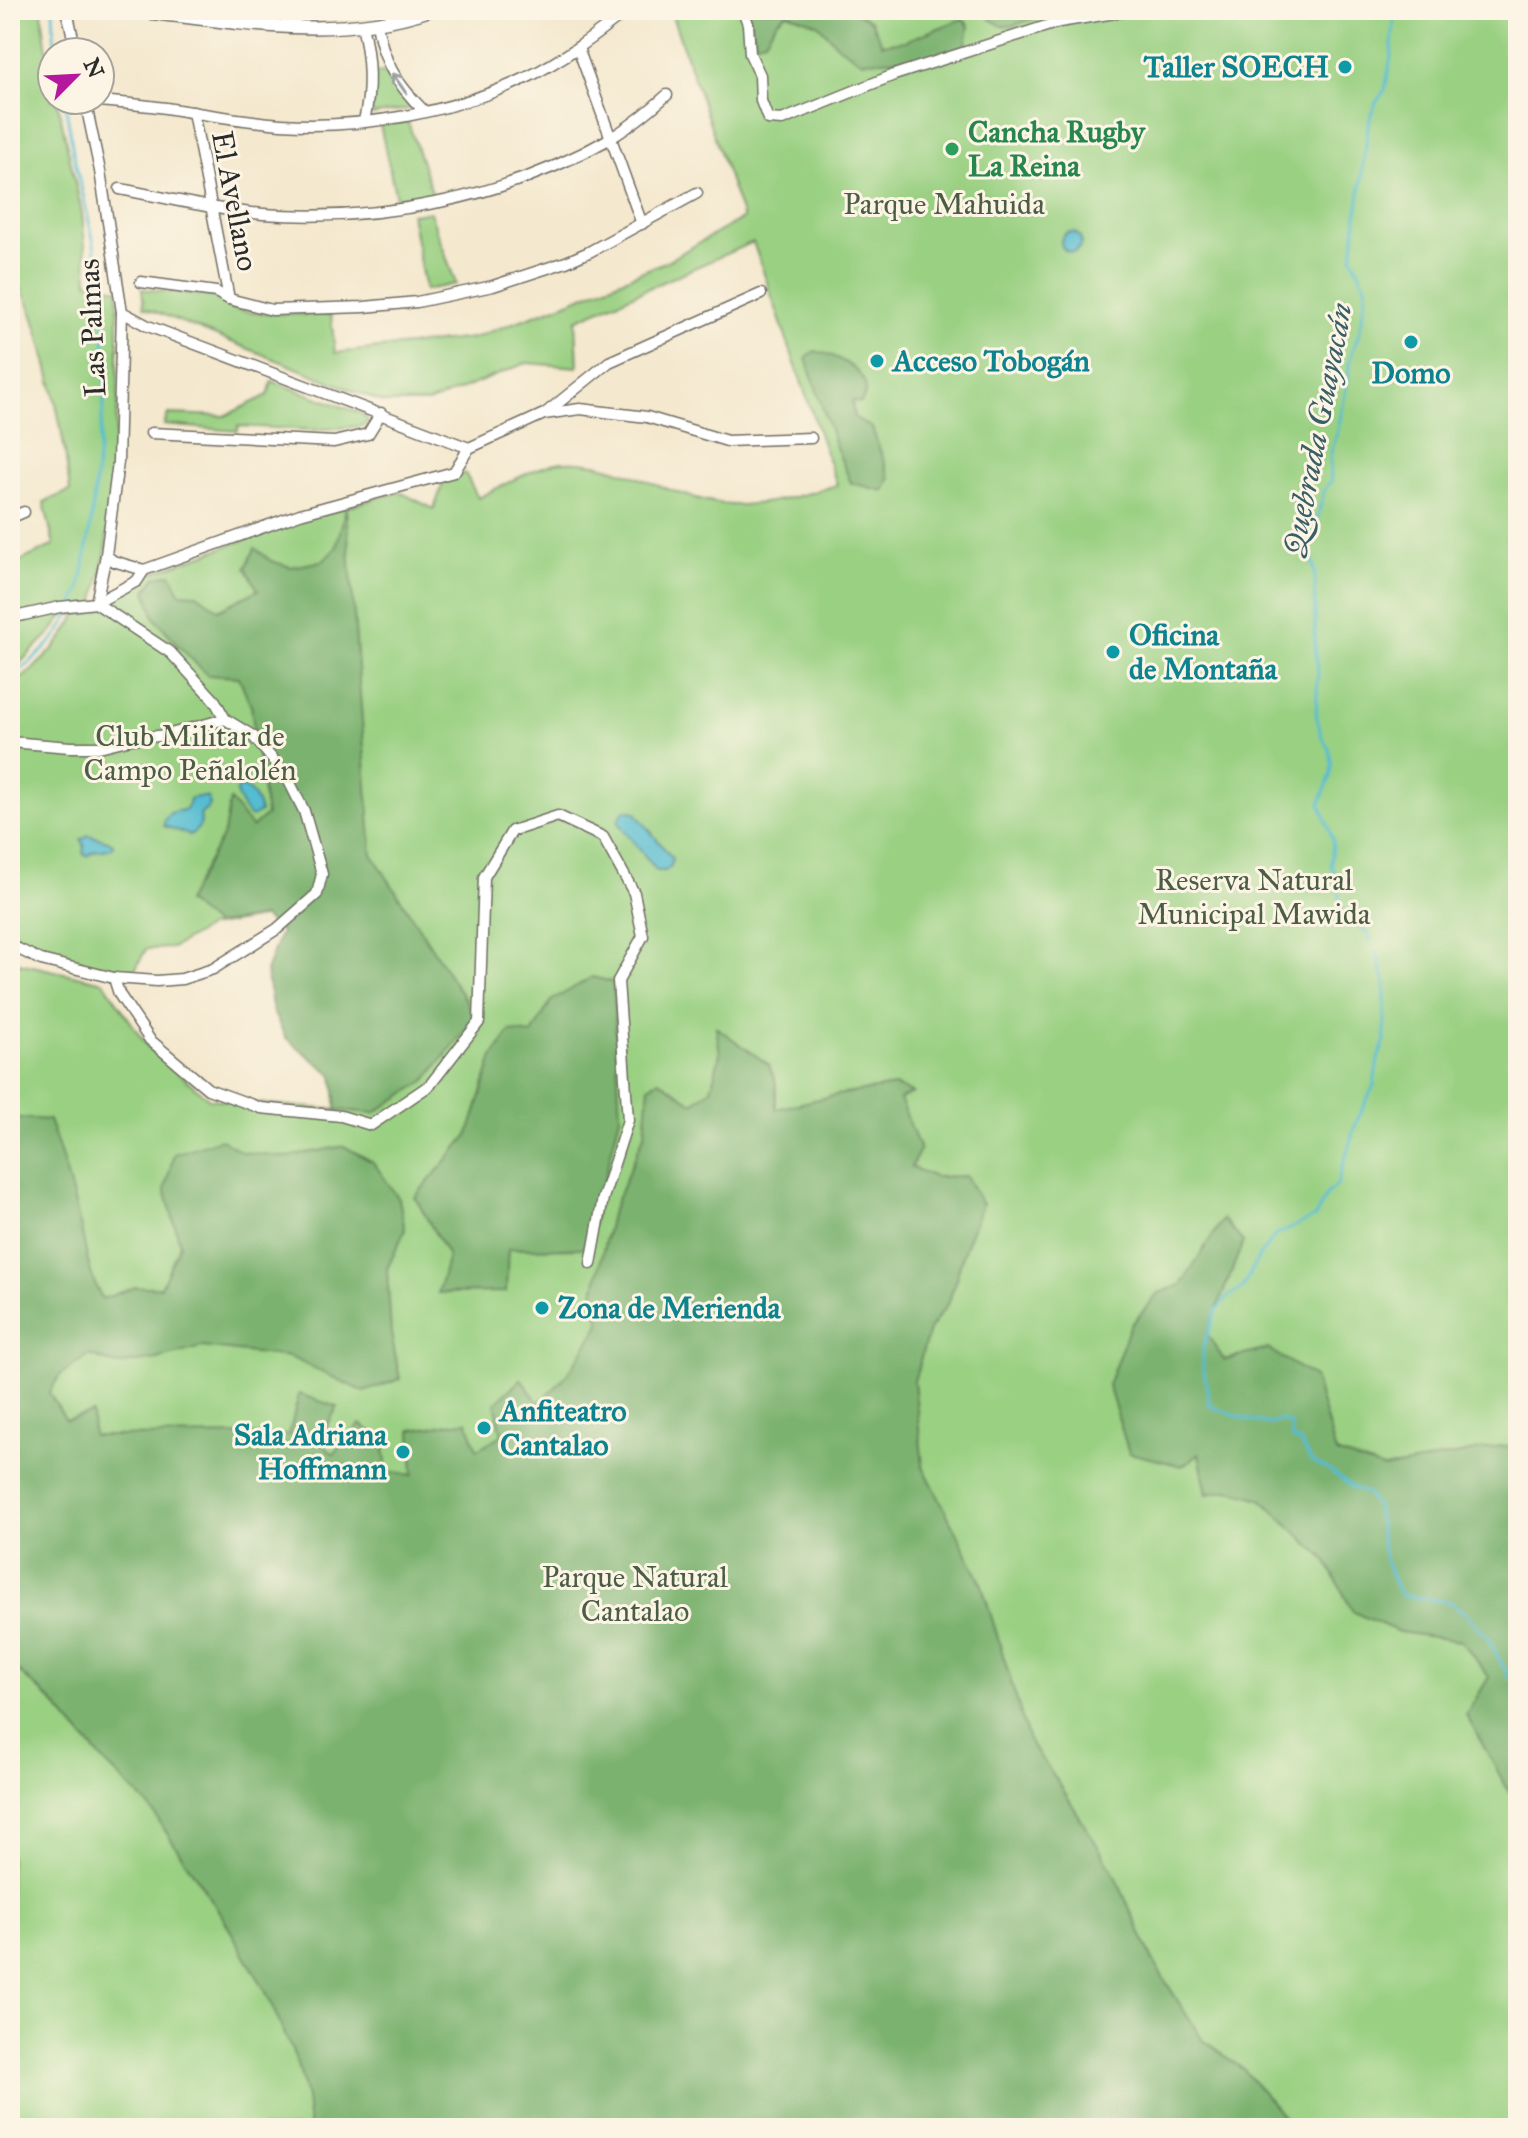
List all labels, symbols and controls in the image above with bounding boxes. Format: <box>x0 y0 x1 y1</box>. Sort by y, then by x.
north arrow <box>36 36 116 116</box>
place label: Taller SOECH <box>1144 49 1329 85</box>
text: N <box>78 54 110 82</box>
marker: Taller SOECH <box>1336 58 1354 76</box>
one-way arrow <box>391 72 407 94</box>
place label: Cancha Rugby La Reina <box>968 114 1146 184</box>
street label: El Avellano <box>204 128 266 274</box>
marker: Cancha Rugby La Reina <box>943 140 961 158</box>
park label: Parque Mahuida <box>843 186 1045 222</box>
street label: Las Palmas <box>70 258 114 398</box>
water label: Quebrada Guayacán <box>1274 299 1361 561</box>
marker: Domo <box>1402 333 1420 351</box>
place label: Acceso Tobogán <box>891 343 1091 379</box>
marker: Acceso Tobogán <box>868 352 886 370</box>
place label: Domo <box>1371 355 1451 391</box>
place label: Oficina de Montaña <box>1129 617 1279 687</box>
marker: Oficina de Montaña <box>1104 643 1122 661</box>
park label: Club Militar de Campo Peñalolén <box>84 718 296 788</box>
park label: Reserva Natural Municipal Mawida <box>1137 862 1371 932</box>
place label: Zona de Merienda <box>558 1290 782 1326</box>
marker: Zona de Merienda <box>533 1299 551 1317</box>
place label: Anfiteatro Cantalao <box>498 1393 627 1463</box>
place label: Sala Adriana Hoffmann <box>234 1417 388 1487</box>
marker: Anfiteatro Cantalao <box>475 1419 493 1437</box>
marker: Sala Adriana Hoffmann <box>394 1443 412 1461</box>
park label: Parque Natural Cantalao <box>542 1559 729 1629</box>

